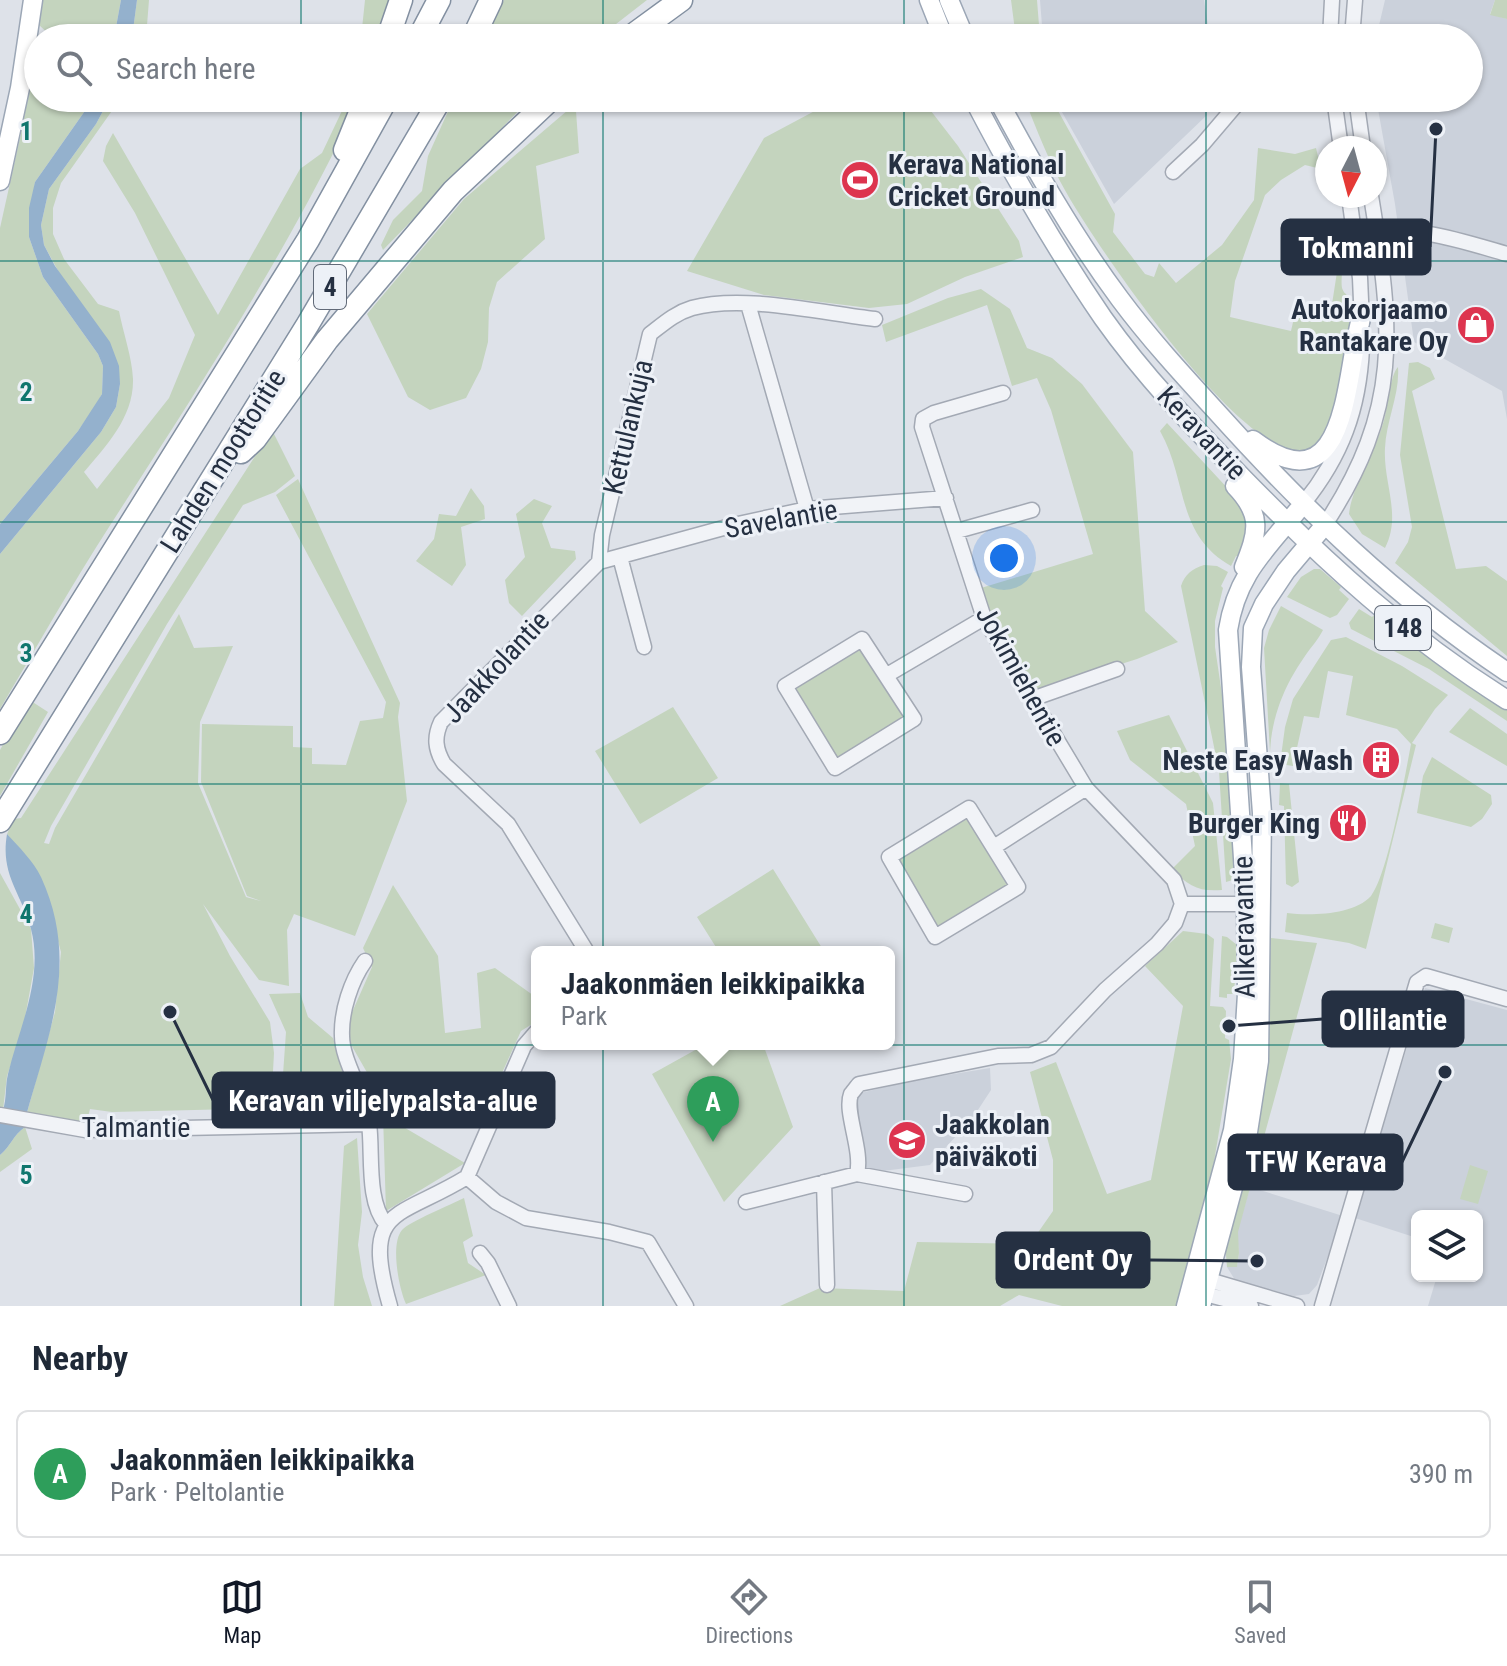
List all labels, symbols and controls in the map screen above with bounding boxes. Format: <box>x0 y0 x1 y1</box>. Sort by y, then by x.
search box <box>24 24 1483 112</box>
icon: search <box>52 46 96 90</box>
text: Search here <box>116 51 256 86</box>
text: 1 <box>19 116 33 146</box>
north arrow <box>1315 136 1387 208</box>
place label: Kerava National Cricket Ground <box>888 148 1064 213</box>
sports icon: Kerava National Cricket Ground <box>839 159 881 201</box>
callout: Tokmanni <box>1282 220 1430 274</box>
text: Tokmanni <box>1298 230 1414 265</box>
road number: 4 <box>314 265 346 309</box>
place label: Autokorjaamo Rantakare Oy <box>1291 293 1449 358</box>
shop icon: Autokorjaamo Rantakare Oy <box>1455 304 1497 346</box>
street label: Kettulankuja <box>596 356 660 498</box>
street label: Lahden moottoritie <box>153 363 293 559</box>
text: 2 <box>19 377 33 407</box>
street label: Keravantie <box>1150 379 1254 487</box>
street label: Savelantie <box>722 493 840 545</box>
your location <box>984 538 1024 578</box>
street label: Jokimiehentie <box>969 600 1073 752</box>
street label: Jaakkolantie <box>436 604 556 730</box>
road number: 148 <box>1375 606 1431 650</box>
text: 3 <box>19 638 33 668</box>
building icon: Neste Easy Wash <box>1360 739 1402 781</box>
place label: Neste Easy Wash <box>1163 744 1353 777</box>
restaurant icon: Burger King <box>1327 802 1369 844</box>
place label: Burger King <box>1188 807 1320 840</box>
street label: Alikeravantie <box>1226 856 1262 998</box>
text: 4 <box>19 899 33 929</box>
popup <box>531 946 895 1050</box>
text: Jaakonmäen leikkipaikka <box>561 966 865 1001</box>
callout: Ollilantie <box>1323 992 1463 1046</box>
text: Park <box>561 1001 607 1031</box>
text: Ollilantie <box>1339 1002 1447 1037</box>
callout: Keravan viljelypalsta-alue <box>213 1073 554 1127</box>
pin: A <box>687 1076 739 1142</box>
text: Keravan viljelypalsta-alue <box>228 1083 538 1118</box>
place label: Jaakkolan päiväkoti <box>935 1108 1050 1173</box>
street label: Talmantie <box>82 1111 190 1144</box>
school or university icon: Jaakkolan päiväkoti <box>886 1119 928 1161</box>
callout: TFW Kerava <box>1229 1135 1402 1189</box>
text: TFW Kerava <box>1245 1144 1387 1179</box>
text: 5 <box>19 1160 33 1190</box>
map controls <box>1411 1210 1483 1282</box>
button: layers <box>1411 1210 1483 1282</box>
callout: Ordent Oy <box>997 1233 1149 1287</box>
text: Ordent Oy <box>1013 1242 1133 1277</box>
text: Nearby <box>32 1338 128 1378</box>
text: Jaakonmäen leikkipaikka <box>110 1442 415 1477</box>
text: A <box>52 1459 68 1489</box>
text: 390 m <box>1409 1459 1473 1489</box>
text: Park · Peltolantie <box>110 1477 284 1507</box>
tab: Map <box>220 1575 264 1648</box>
tab: Directions <box>705 1575 793 1648</box>
tab: Saved <box>1234 1575 1287 1648</box>

